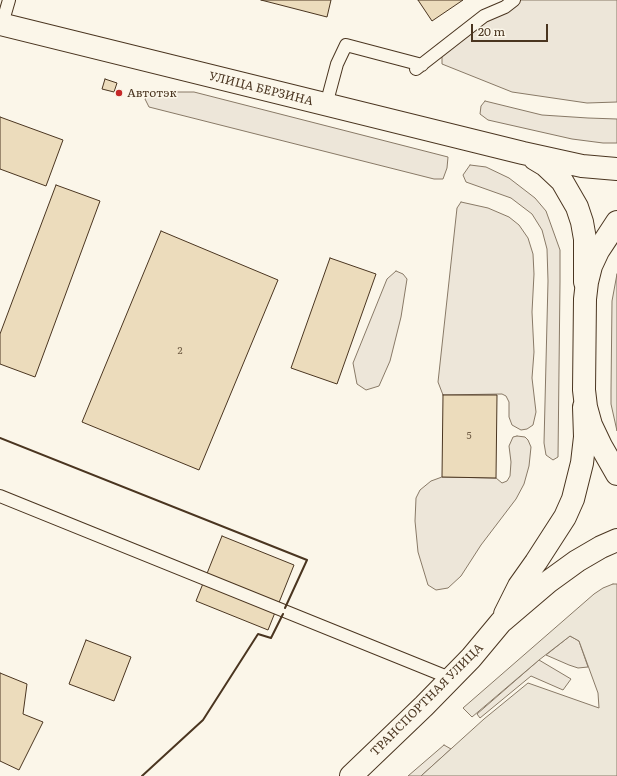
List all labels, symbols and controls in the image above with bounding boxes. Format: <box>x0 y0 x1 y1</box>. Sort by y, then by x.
scale bar <box>473 16 550 42</box>
text: 20 m <box>478 22 505 40</box>
street label: УЛИЦА БЕРЗИНА <box>207 69 315 109</box>
place label: Автотэк <box>127 86 177 100</box>
marker: Автотэк <box>114 88 124 98</box>
house number: 2 <box>177 345 183 357</box>
house number: 5 <box>466 430 472 442</box>
street label: ТРАНСПОРТНАЯ УЛИЦА <box>368 641 486 759</box>

